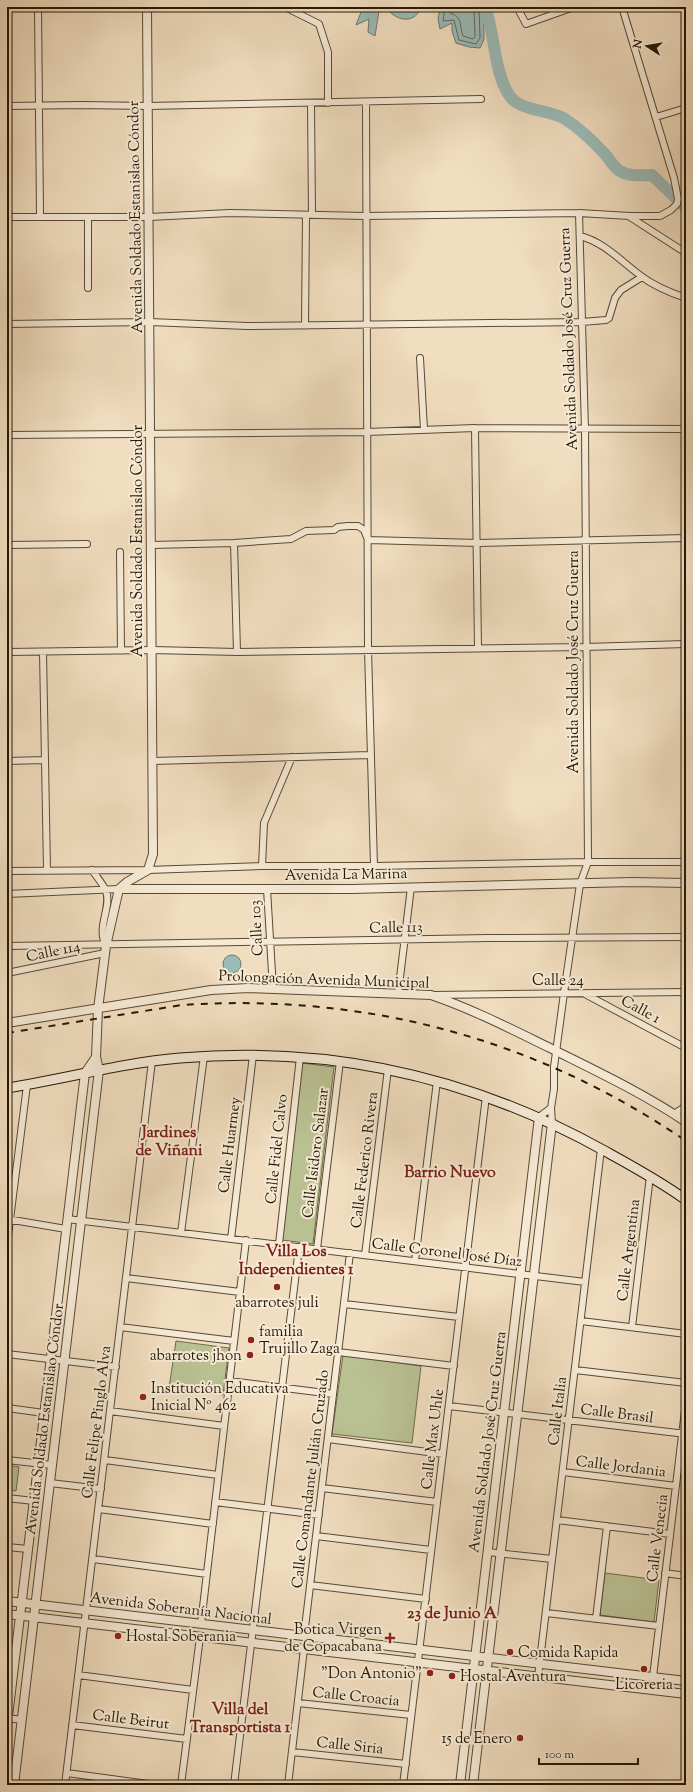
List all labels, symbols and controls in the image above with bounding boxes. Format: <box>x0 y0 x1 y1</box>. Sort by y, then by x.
north arrow <box>627 26 667 66</box>
text: N <box>629 38 647 51</box>
street label: Avenida Soldado Estanislao Cóndor <box>124 100 149 333</box>
street label: Avenida Soldado José Cruz Guerra <box>555 227 584 451</box>
street label: Avenida Soldado Estanislao Cóndor <box>128 424 149 657</box>
street label: Avenida Soldado José Cruz Guerra <box>564 550 585 774</box>
street label: Avenida La Marina <box>284 864 408 887</box>
street label: Calle 103 <box>246 899 269 957</box>
street label: Calle 113 <box>369 918 423 939</box>
street label: Calle 114 <box>24 936 83 968</box>
street label: Prolongación Avenida Municipal <box>218 966 430 995</box>
street label: Calle 24 <box>532 971 584 992</box>
street label: Calle 1 <box>617 991 664 1030</box>
street label: Calle Isidoro Salazar <box>298 1087 335 1219</box>
street label: Calle Federico Rivera <box>347 1091 384 1230</box>
street label: Calle Fidel Calvo <box>261 1093 294 1205</box>
street label: Calle Huarmey <box>214 1095 247 1194</box>
district label: Jardines de Viñani <box>135 1122 203 1163</box>
district label: Barrio Nuevo <box>404 1162 496 1185</box>
street label: Calle Argentina <box>613 1198 646 1302</box>
street label: Calle Coronel José Díaz <box>370 1234 523 1273</box>
district label: Villa Los Independientes 1 <box>239 1241 354 1282</box>
marker: abarrotes juli <box>272 1282 282 1292</box>
place label: abarrotes juli <box>235 1293 319 1314</box>
street label: Avenida Soldado Estanislao Cóndor <box>21 1302 70 1536</box>
place label: familia Trujillo Zaga <box>259 1322 340 1360</box>
street label: Avenida Soldado José Cruz Guerra <box>464 1330 513 1554</box>
marker: familia Trujillo Zaga <box>246 1335 256 1345</box>
street label: Calle Felipe Pinglo Alva <box>78 1344 117 1500</box>
place label: abarrotes jhon <box>150 1346 242 1367</box>
marker: abarrotes jhon <box>245 1350 255 1360</box>
street label: Calle Comandante Julián Cruzado <box>288 1369 335 1590</box>
street label: Calle Italia <box>544 1375 573 1447</box>
place label: Institución Educativa Inicial Nº 462 <box>151 1379 289 1417</box>
street label: Calle Max Uhle <box>417 1388 450 1491</box>
marker: Institución Educativa Inicial Nº 462 <box>138 1392 148 1402</box>
street label: Calle Brasil <box>579 1400 655 1429</box>
street label: Calle Jordania <box>574 1452 667 1483</box>
street label: Calle Venecia <box>643 1493 674 1583</box>
street label: Avenida Soberanía Nacional <box>89 1588 273 1631</box>
district label: 23 de Junio A <box>407 1603 497 1626</box>
place label: Botica Virgen de Copacabana <box>284 1620 382 1658</box>
place label: Hostal Soberania <box>126 1627 236 1648</box>
marker: Hostal Soberania <box>113 1631 123 1641</box>
marker: Botica Virgen de Copacabana <box>385 1633 395 1643</box>
place label: Comida Rapida <box>518 1643 619 1664</box>
marker: Comida Rapida <box>505 1647 515 1657</box>
place label: "Don Antonio" <box>321 1664 422 1685</box>
marker: Licoreria <box>639 1664 649 1674</box>
place label: Hostal Aventura <box>460 1667 566 1688</box>
marker: "Don Antonio" <box>425 1668 435 1678</box>
marker: Hostal Aventura <box>447 1671 457 1681</box>
place label: Licoreria <box>615 1675 673 1696</box>
street label: Calle Croacia <box>311 1682 401 1713</box>
district label: Villa del Transportista 1 <box>190 1699 291 1740</box>
street label: Calle Beirut <box>91 1705 170 1736</box>
place label: 15 de Enero <box>441 1729 512 1750</box>
street label: Calle Siria <box>315 1733 384 1760</box>
marker: 15 de Enero <box>515 1733 525 1743</box>
scale bar <box>539 1740 638 1766</box>
text: 100 m <box>545 1746 574 1764</box>

